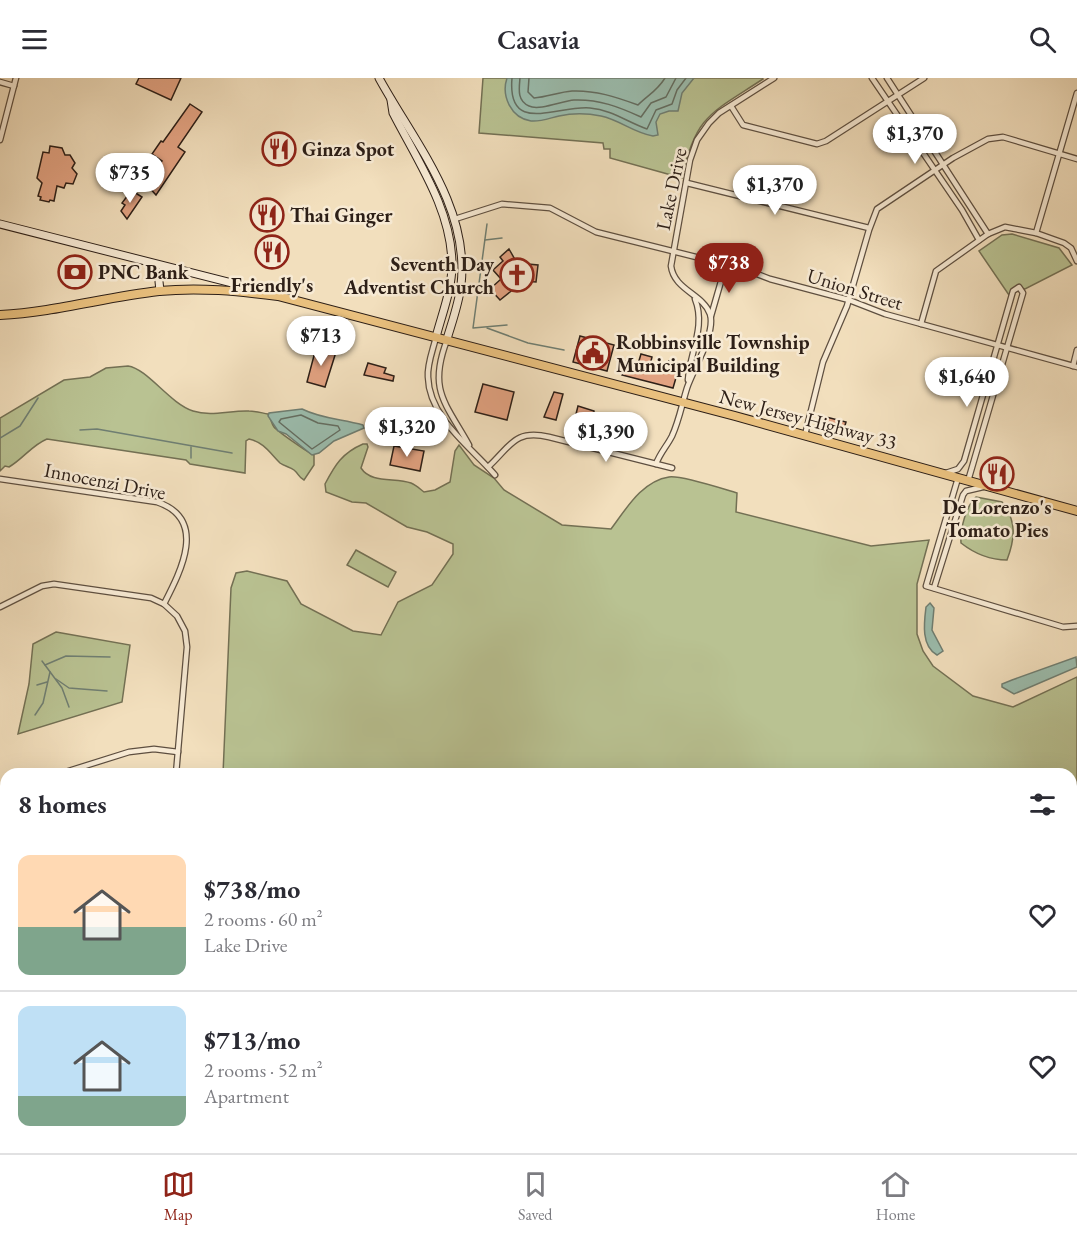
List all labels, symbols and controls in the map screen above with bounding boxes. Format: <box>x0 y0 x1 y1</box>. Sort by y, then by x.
text: Casavia <box>497 22 580 57</box>
icon: menu <box>18 23 51 56</box>
icon: search <box>1026 23 1059 56</box>
pin: $1,370 <box>866 114 964 165</box>
text: $1,370 <box>887 120 943 146</box>
restaurant icon: Ginza Spot <box>261 131 297 167</box>
place label: Ginza Spot <box>302 136 395 162</box>
street label: Lake Drive <box>650 145 692 233</box>
pin: $735 <box>94 153 166 204</box>
text: $735 <box>110 159 150 185</box>
pin: $1,370 <box>726 165 824 216</box>
text: $1,370 <box>747 171 803 197</box>
restaurant icon: Thai Ginger <box>249 197 285 233</box>
place label: Thai Ginger <box>290 202 393 228</box>
restaurant icon: Friendly's <box>254 234 290 270</box>
pin: $738 <box>693 243 765 294</box>
text: $738 <box>709 249 749 275</box>
place label: Seventh Day Adventist Church <box>343 251 494 300</box>
bank icon: PNC Bank <box>57 254 93 290</box>
church icon: Seventh Day Adventist Church <box>499 257 535 293</box>
place label: PNC Bank <box>98 259 190 285</box>
street label: Union Street <box>804 262 907 316</box>
place label: Friendly's <box>231 272 313 298</box>
pin: $713 <box>285 316 357 367</box>
text: $713 <box>301 322 341 348</box>
place label: Robbinsville Township Municipal Building <box>616 329 809 378</box>
public building icon: Robbinsville Township Municipal Building <box>575 335 611 371</box>
pin: $1,640 <box>918 357 1016 408</box>
text: $1,640 <box>939 363 995 389</box>
street label: New Jersey Highway 33 <box>717 383 899 455</box>
pin: $1,320 <box>358 407 456 458</box>
pin: $1,390 <box>557 412 655 463</box>
text: $1,320 <box>379 413 435 439</box>
text: $1,390 <box>578 418 634 444</box>
street label: Innocenzi Drive <box>42 456 168 506</box>
restaurant icon: De Lorenzo's Tomato Pies <box>979 456 1015 492</box>
place label: De Lorenzo's Tomato Pies <box>943 494 1051 543</box>
text: 8 homes <box>18 787 107 821</box>
icon: filters <box>1026 788 1059 821</box>
text: $738/mo <box>204 872 300 906</box>
icon: home <box>66 879 138 951</box>
icon: heart <box>1026 899 1059 932</box>
text: 2 rooms · 60 m² <box>204 906 323 932</box>
text: Lake Drive <box>204 932 288 958</box>
text: $713/mo <box>204 1023 300 1057</box>
icon: home <box>66 1030 138 1102</box>
icon: heart <box>1026 1050 1059 1083</box>
text: 2 rooms · 52 m² <box>204 1057 323 1083</box>
text: Apartment <box>204 1083 289 1109</box>
tab: Map <box>162 1168 195 1225</box>
tab: Saved <box>518 1168 552 1225</box>
tab: Home <box>876 1168 915 1225</box>

